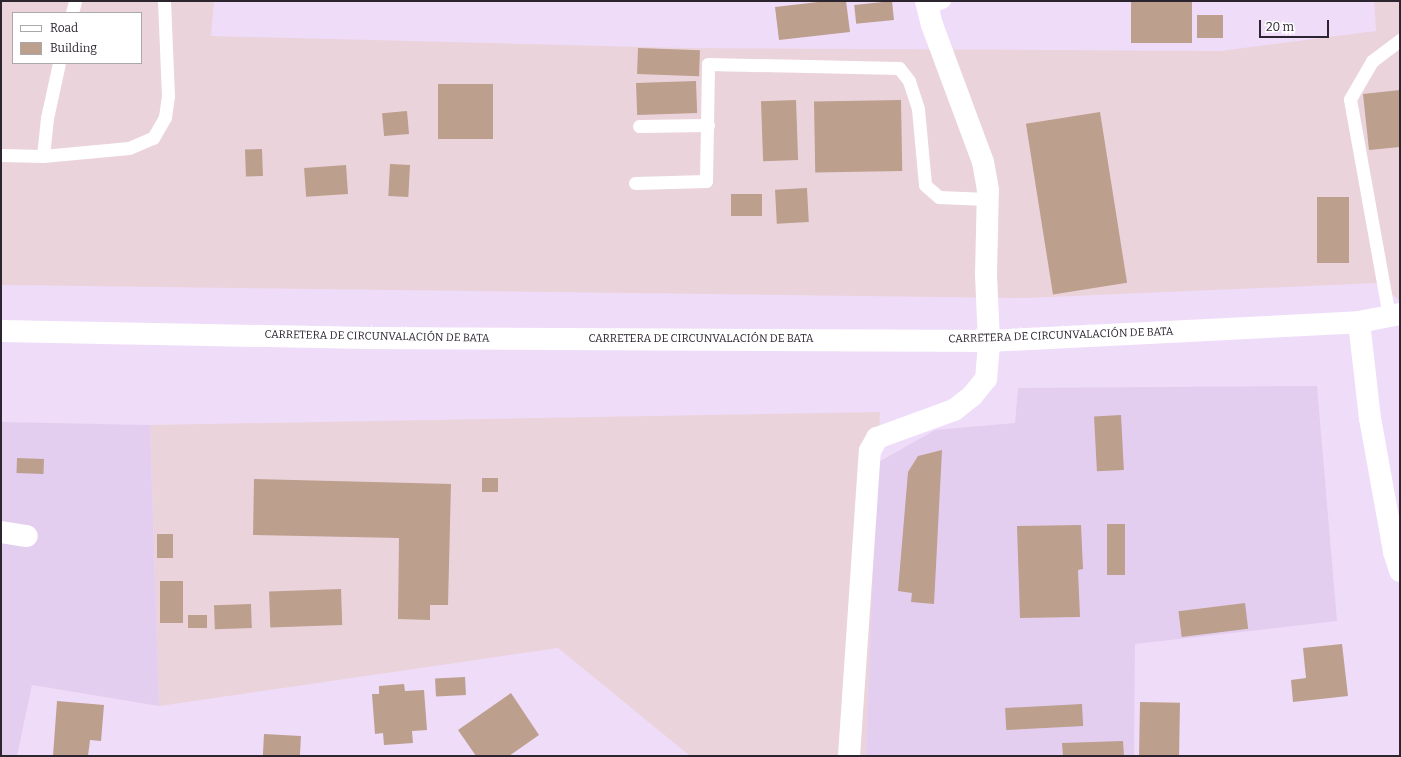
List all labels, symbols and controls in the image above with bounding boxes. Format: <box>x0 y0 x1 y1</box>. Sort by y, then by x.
legend <box>12 12 142 64</box>
scale bar <box>1261 12 1331 38</box>
text: 20 m <box>1266 20 1294 34</box>
text: Road <box>50 21 78 35</box>
text: Building <box>50 41 97 55</box>
street label: CARRETERA DE CIRCUNVALACIÓN DE BATA <box>948 325 1174 347</box>
street label: CARRETERA DE CIRCUNVALACIÓN DE BATA <box>264 328 490 346</box>
street label: CARRETERA DE CIRCUNVALACIÓN DE BATA <box>588 332 814 346</box>

